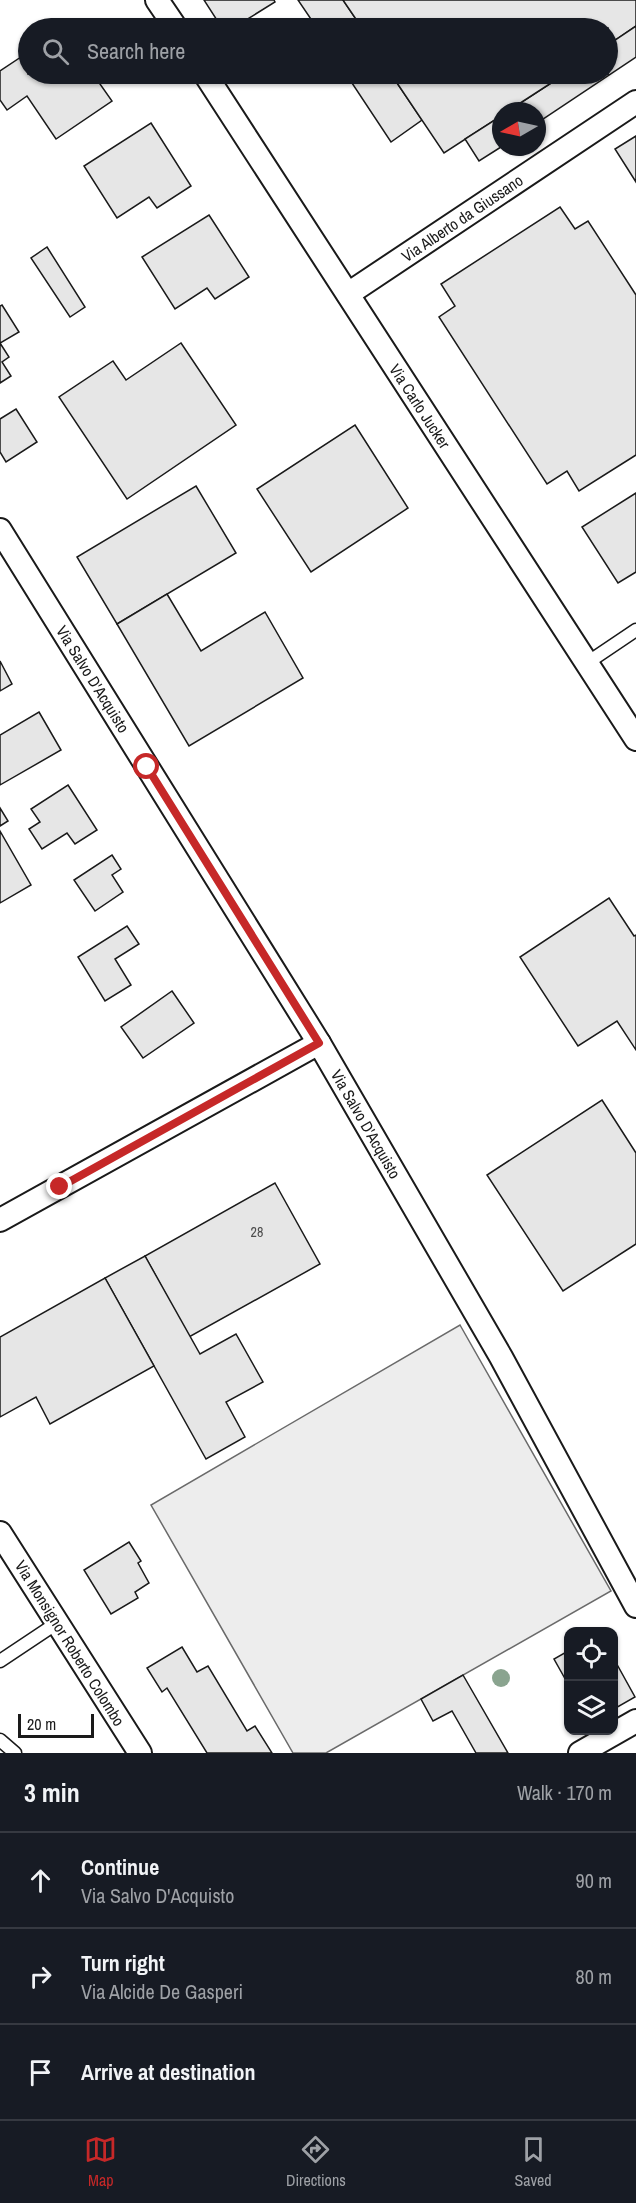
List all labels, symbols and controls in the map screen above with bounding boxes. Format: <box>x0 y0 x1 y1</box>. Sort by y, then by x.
search box <box>18 18 618 84</box>
icon: search <box>39 35 72 68</box>
text: Search here <box>87 36 185 66</box>
north arrow <box>492 102 546 156</box>
street label: Via Alberto da Giussano <box>397 169 527 267</box>
street label: Via Carlo Jucker <box>384 359 456 453</box>
street label: Via Salvo D'Acquisto <box>51 621 135 737</box>
route start <box>133 753 159 779</box>
street label: Via Salvo D'Acquisto <box>326 1065 406 1183</box>
route end <box>46 1173 72 1199</box>
house number: 28 <box>251 1223 263 1241</box>
street label: Via Monsignor Roberto Colombo <box>10 1556 130 1730</box>
map controls <box>564 1627 618 1735</box>
button: locate <box>564 1627 618 1681</box>
button: layers <box>564 1681 618 1735</box>
scale bar <box>18 1711 94 1738</box>
text: 20 m <box>27 1713 56 1735</box>
text: 3 min <box>24 1775 80 1810</box>
text: Walk · 170 m <box>517 1779 612 1806</box>
text: Continue <box>81 1852 159 1882</box>
icon: ahead <box>24 1864 57 1897</box>
text: 90 m <box>576 1867 612 1894</box>
text: Via Salvo D'Acquisto <box>81 1882 234 1909</box>
text: Turn right <box>81 1948 165 1978</box>
icon: right <box>24 1960 57 1993</box>
text: 80 m <box>576 1963 612 1990</box>
text: Via Alcide De Gasperi <box>81 1978 243 2005</box>
icon: arrive <box>24 2056 57 2089</box>
text: Arrive at destination <box>81 2057 255 2087</box>
tab: Map <box>84 2133 117 2191</box>
tab: Directions <box>286 2133 346 2191</box>
tab: Saved <box>514 2133 552 2191</box>

